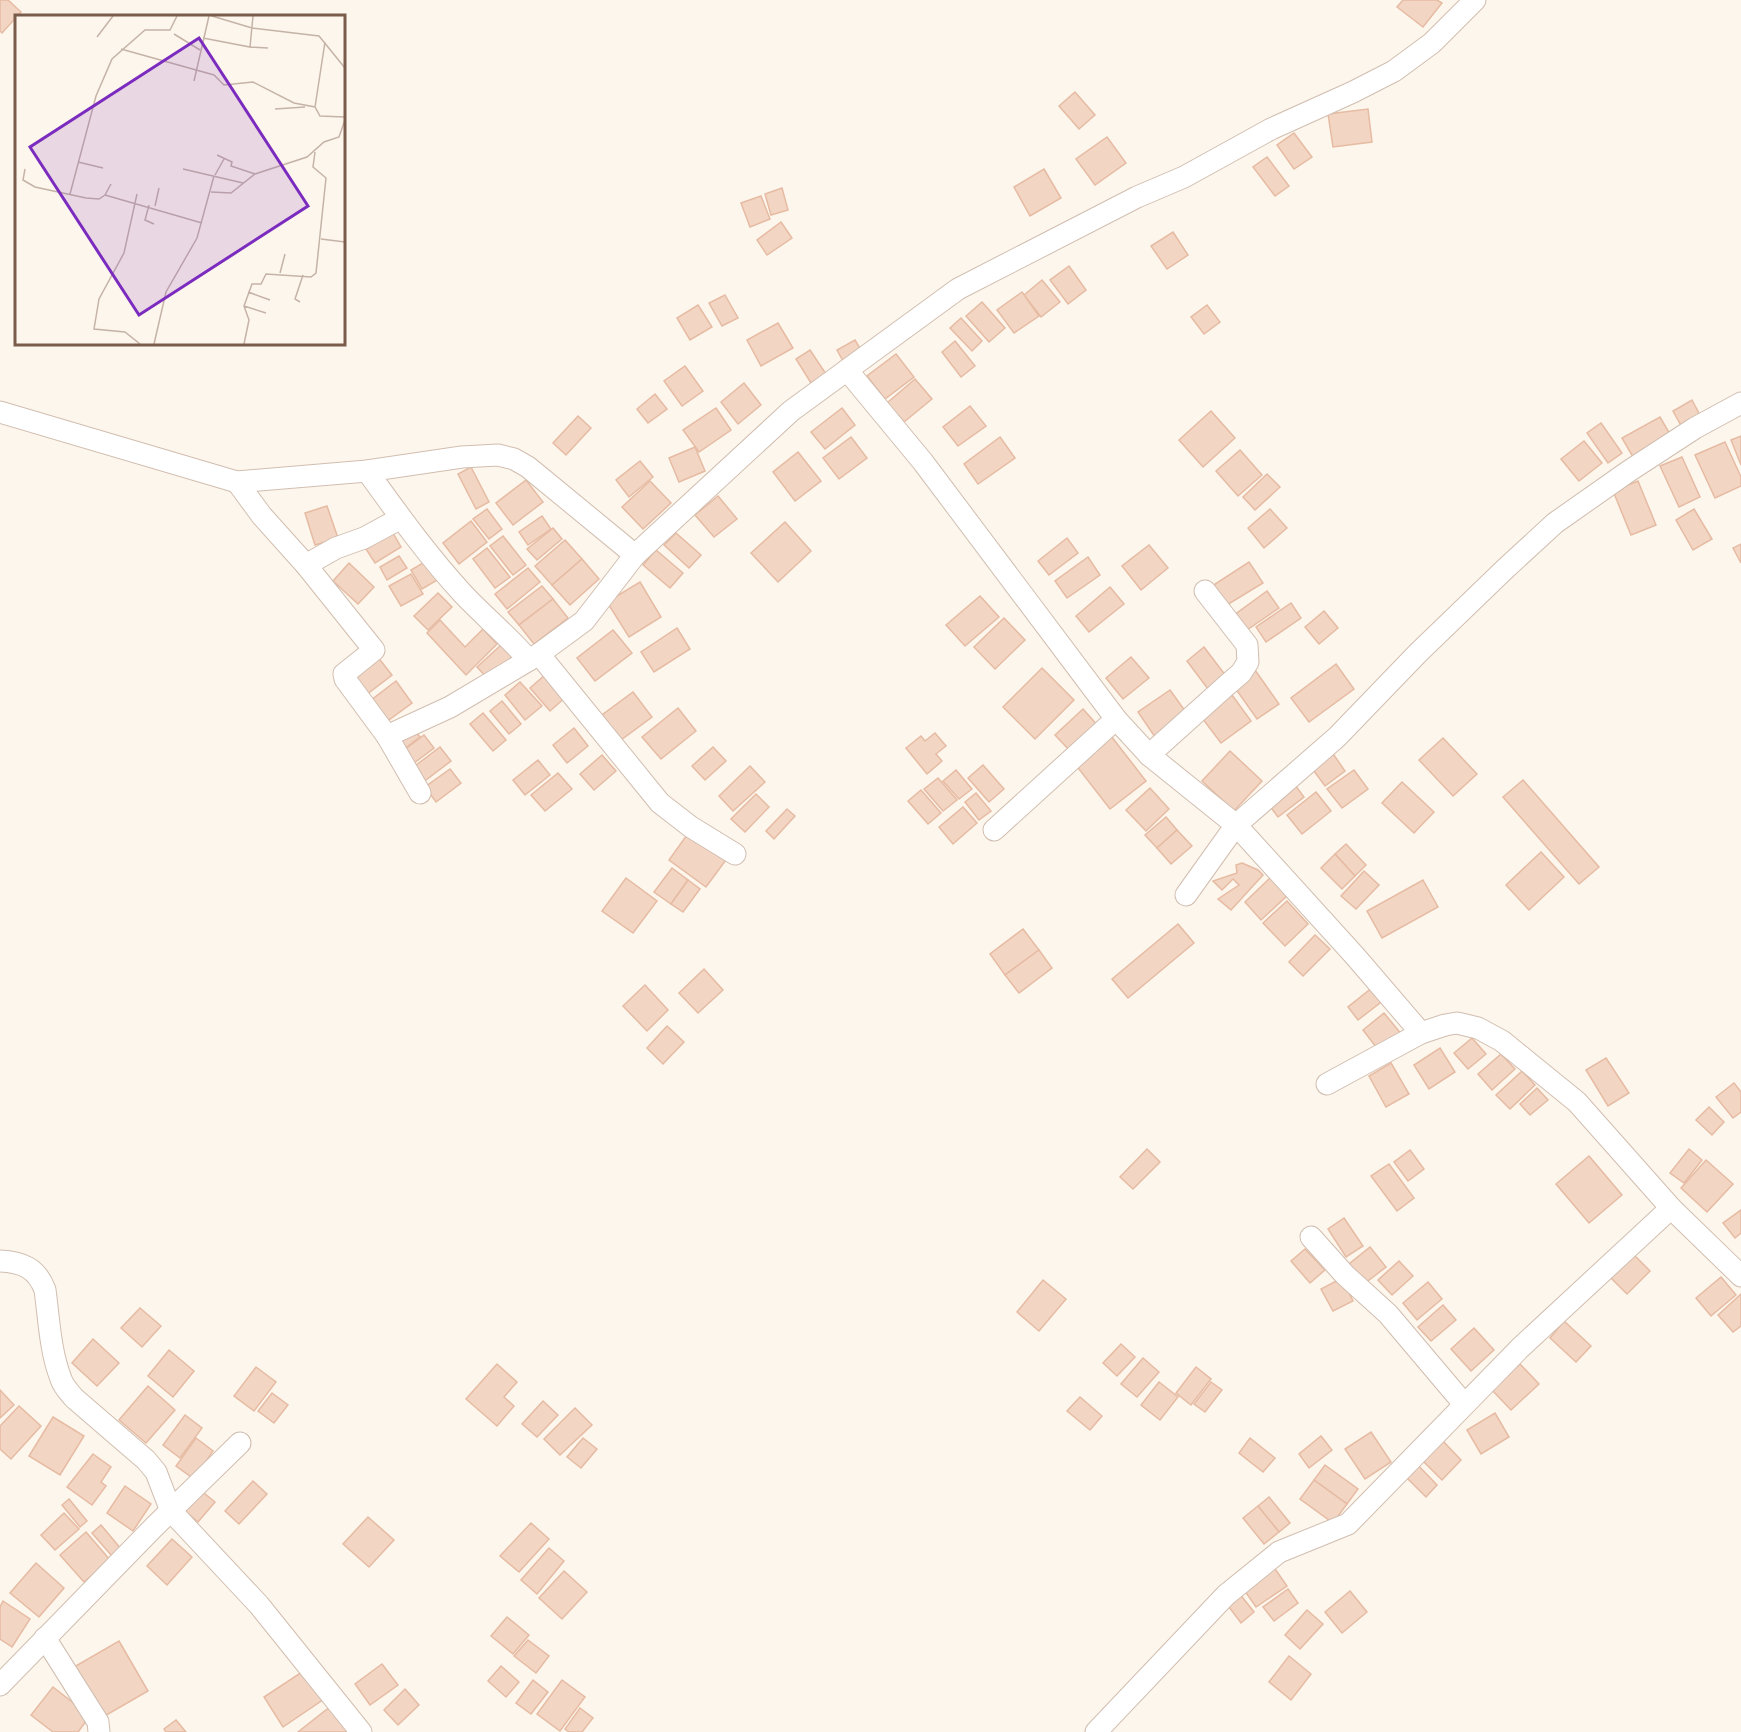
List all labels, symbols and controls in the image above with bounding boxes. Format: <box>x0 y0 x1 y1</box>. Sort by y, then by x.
inset map <box>15 15 345 345</box>

